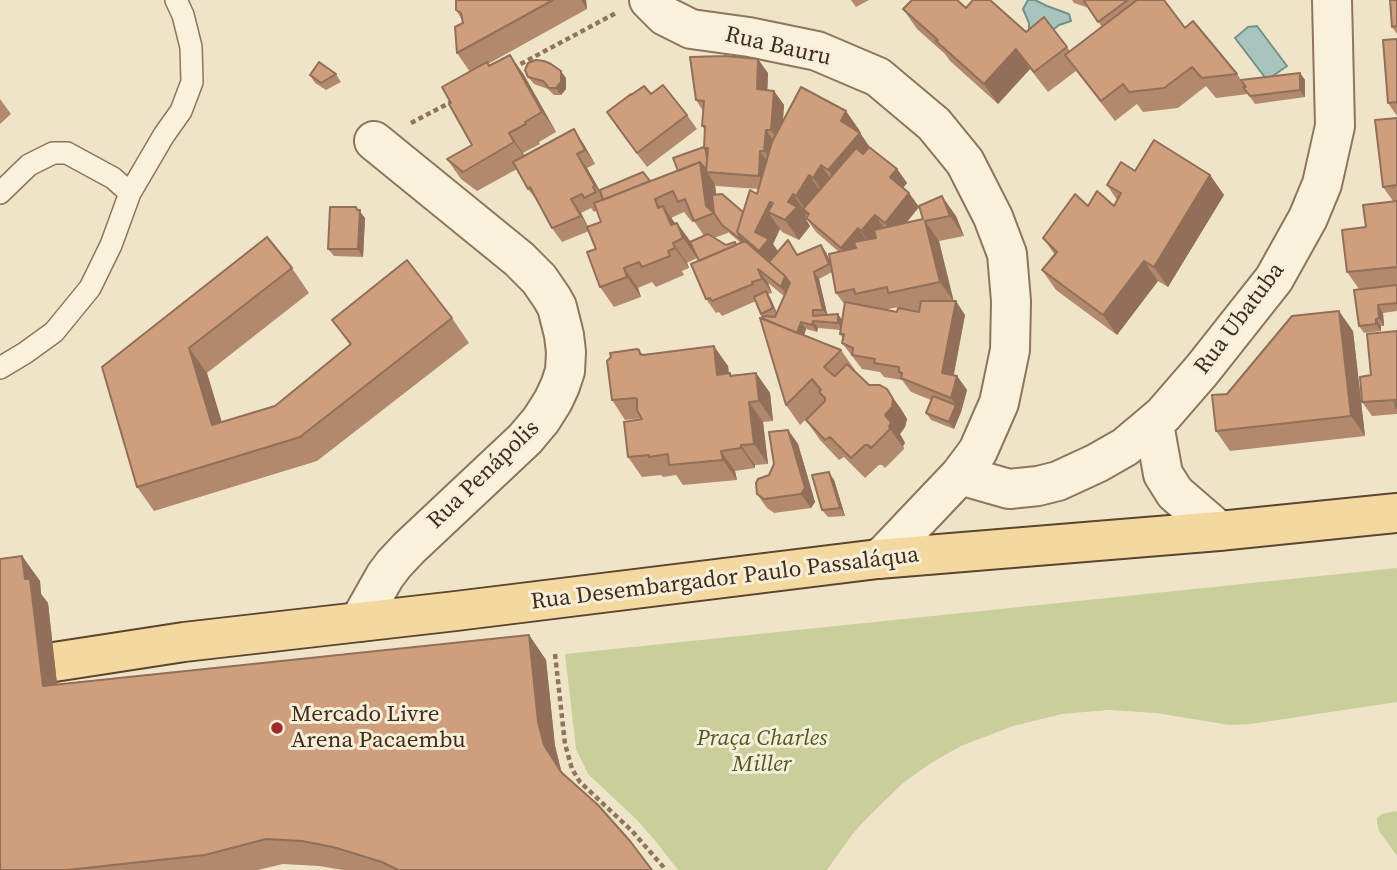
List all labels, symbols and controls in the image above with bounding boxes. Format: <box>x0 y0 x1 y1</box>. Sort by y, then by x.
street label: Rua Bauru <box>722 21 834 73</box>
street label: Rua Ubatuba <box>1189 258 1291 380</box>
street label: Rua Penápolis <box>422 415 546 535</box>
street label: Rua Desembargador Paulo Passaláqua <box>529 541 921 617</box>
place label: Mercado Livre Arena Pacaembu <box>291 701 466 755</box>
marker: Mercado Livre Arena Pacaembu <box>269 720 285 736</box>
park label: Praça Charles Miller <box>697 725 827 779</box>

